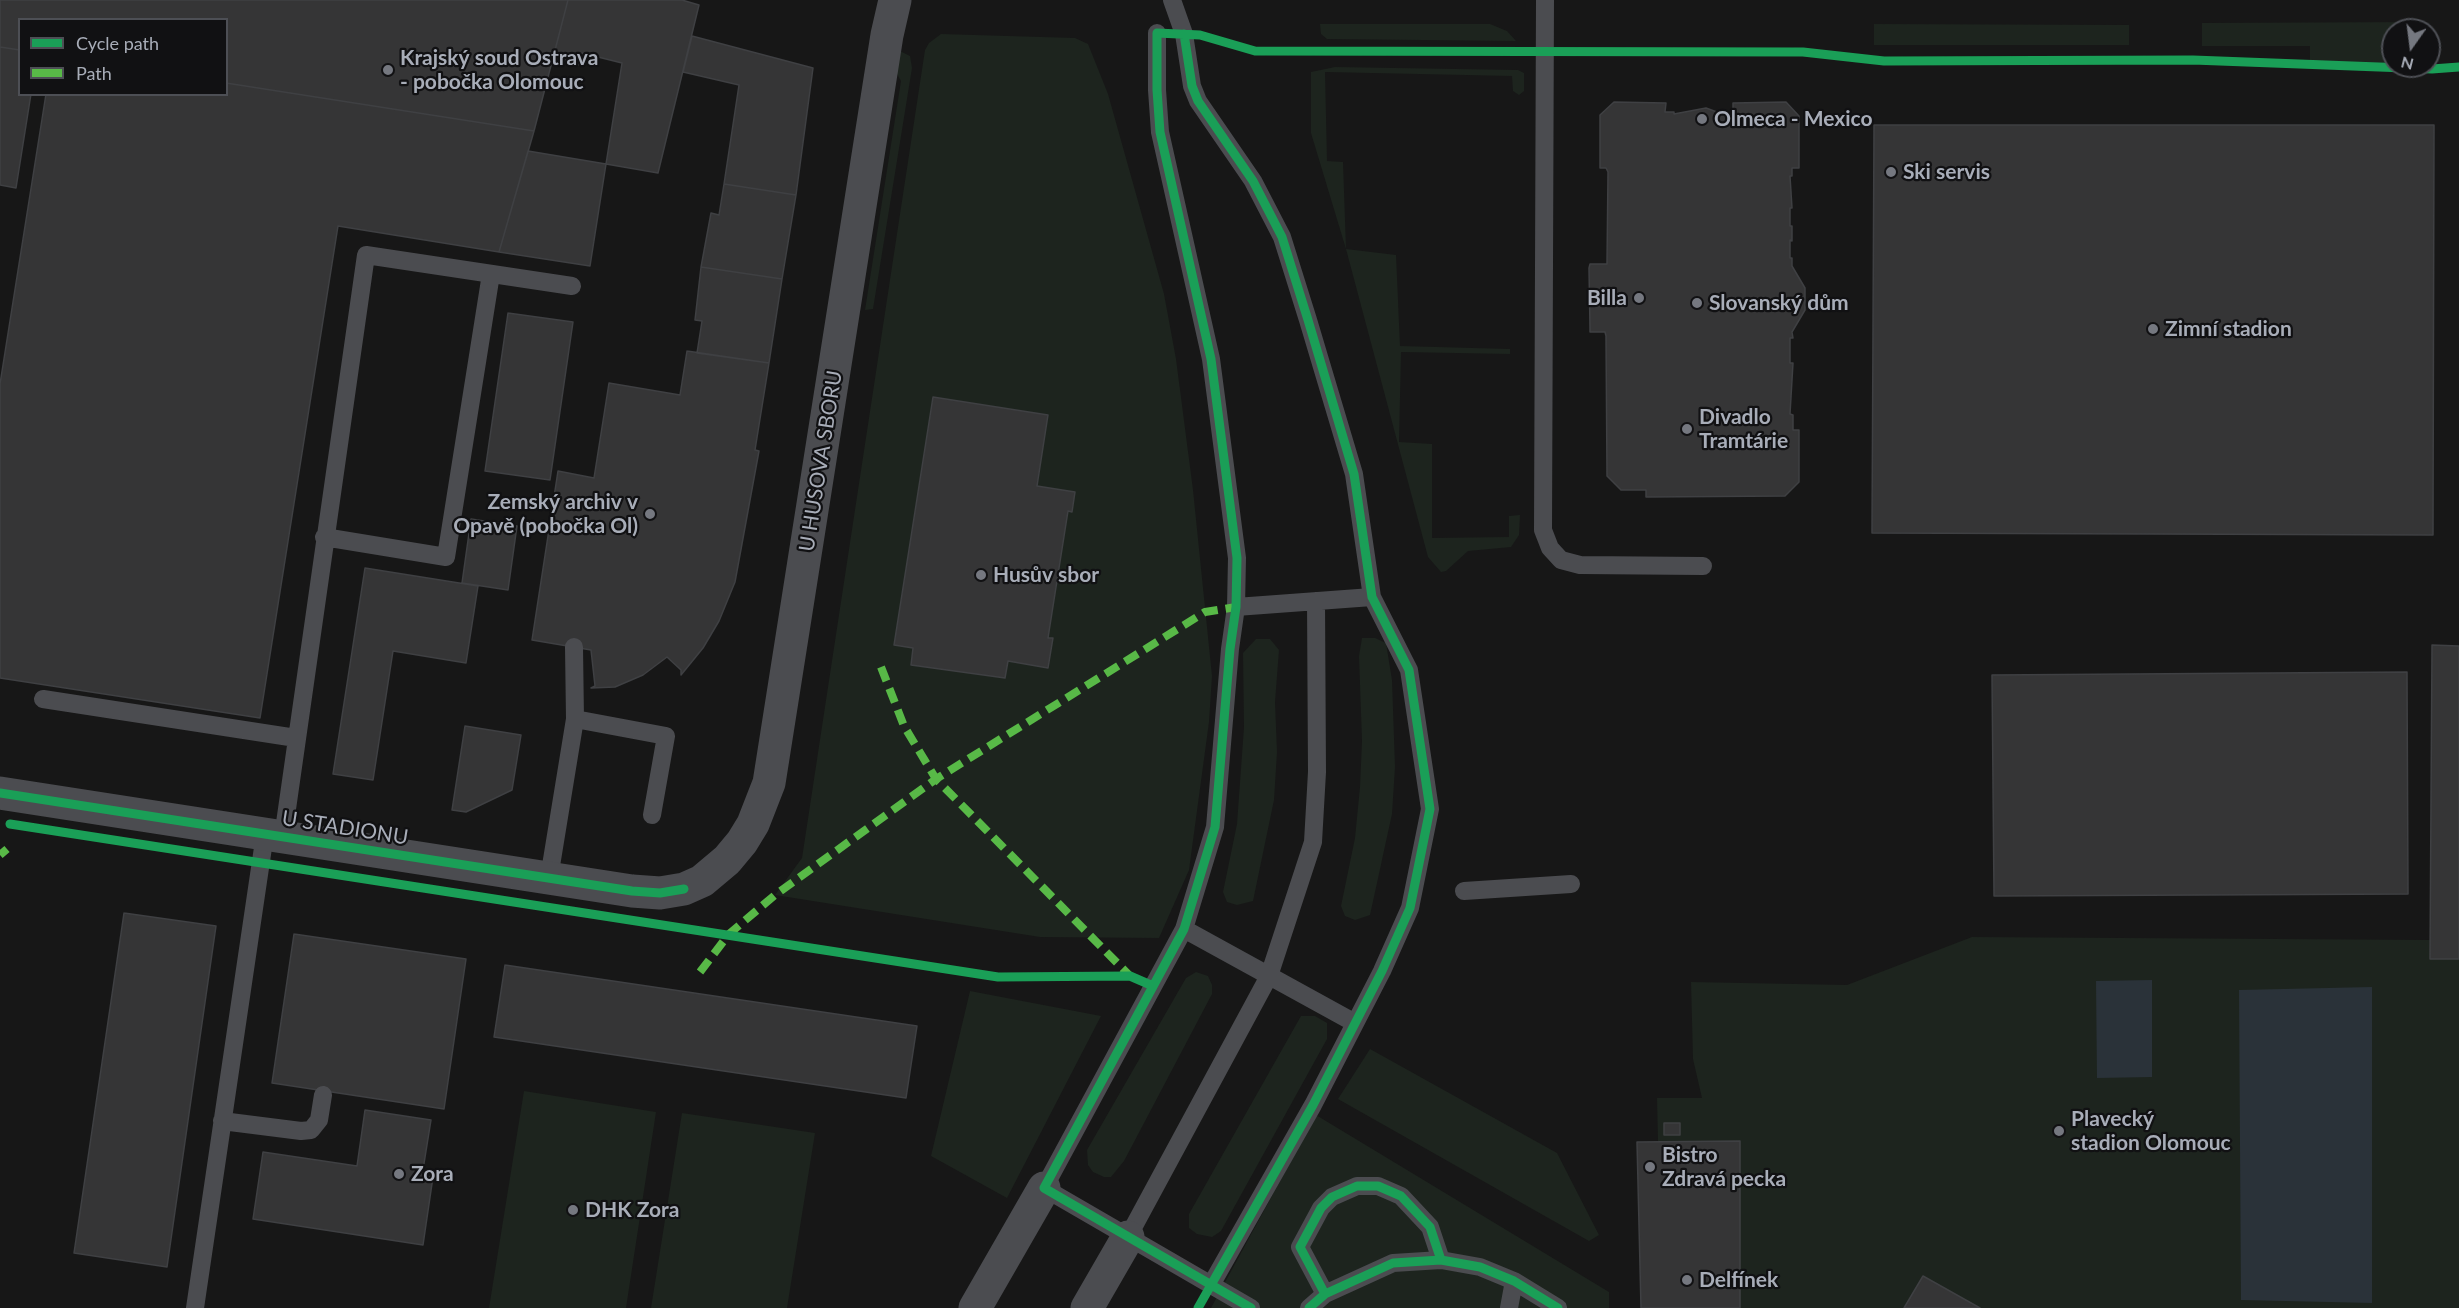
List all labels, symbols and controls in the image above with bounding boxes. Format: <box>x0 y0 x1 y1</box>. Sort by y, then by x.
legend <box>18 18 228 96</box>
north arrow <box>2381 18 2441 78</box>
text: Cycle path <box>76 32 159 54</box>
place label: Krajský soud Ostrava - pobočka Olomouc <box>400 45 598 95</box>
text: N <box>2399 53 2415 75</box>
text: Path <box>76 62 112 84</box>
marker: Krajský soud Ostrava - pobočka Olomouc <box>381 63 395 77</box>
place label: Olmeca - Mexico <box>1714 106 1873 132</box>
marker: Olmeca - Mexico <box>1695 112 1709 126</box>
place label: Ski servis <box>1903 159 1990 185</box>
marker: Ski servis <box>1884 165 1898 179</box>
place label: Billa <box>1587 285 1627 311</box>
place label: Slovanský dům <box>1709 290 1849 316</box>
marker: Billa <box>1632 291 1646 305</box>
marker: Slovanský dům <box>1690 296 1704 310</box>
place label: Zimní stadion <box>2165 316 2292 342</box>
marker: Zimní stadion <box>2146 322 2160 336</box>
street label: U HUSOVA SBORU <box>794 369 848 553</box>
place label: Divadlo Tramtárie <box>1699 404 1788 454</box>
marker: Divadlo Tramtárie <box>1680 422 1694 436</box>
place label: Zemský archiv v Opavě (pobočka Ol) <box>453 489 638 539</box>
marker: Zemský archiv v Opavě (pobočka Ol) <box>643 507 657 521</box>
place label: Husův sbor <box>993 562 1099 588</box>
marker: Husův sbor <box>974 568 988 582</box>
street label: U STADIONU <box>280 806 410 850</box>
place label: Plavecký stadion Olomouc <box>2071 1106 2231 1156</box>
marker: Plavecký stadion Olomouc <box>2052 1124 2066 1138</box>
place label: Bistro Zdravá pecka <box>1662 1142 1786 1192</box>
marker: Bistro Zdravá pecka <box>1643 1160 1657 1174</box>
place label: Zora <box>411 1161 454 1187</box>
marker: Zora <box>392 1167 406 1181</box>
place label: DHK Zora <box>585 1197 679 1223</box>
marker: DHK Zora <box>566 1203 580 1217</box>
place label: Delfínek <box>1699 1267 1778 1293</box>
marker: Delfínek <box>1680 1273 1694 1287</box>

